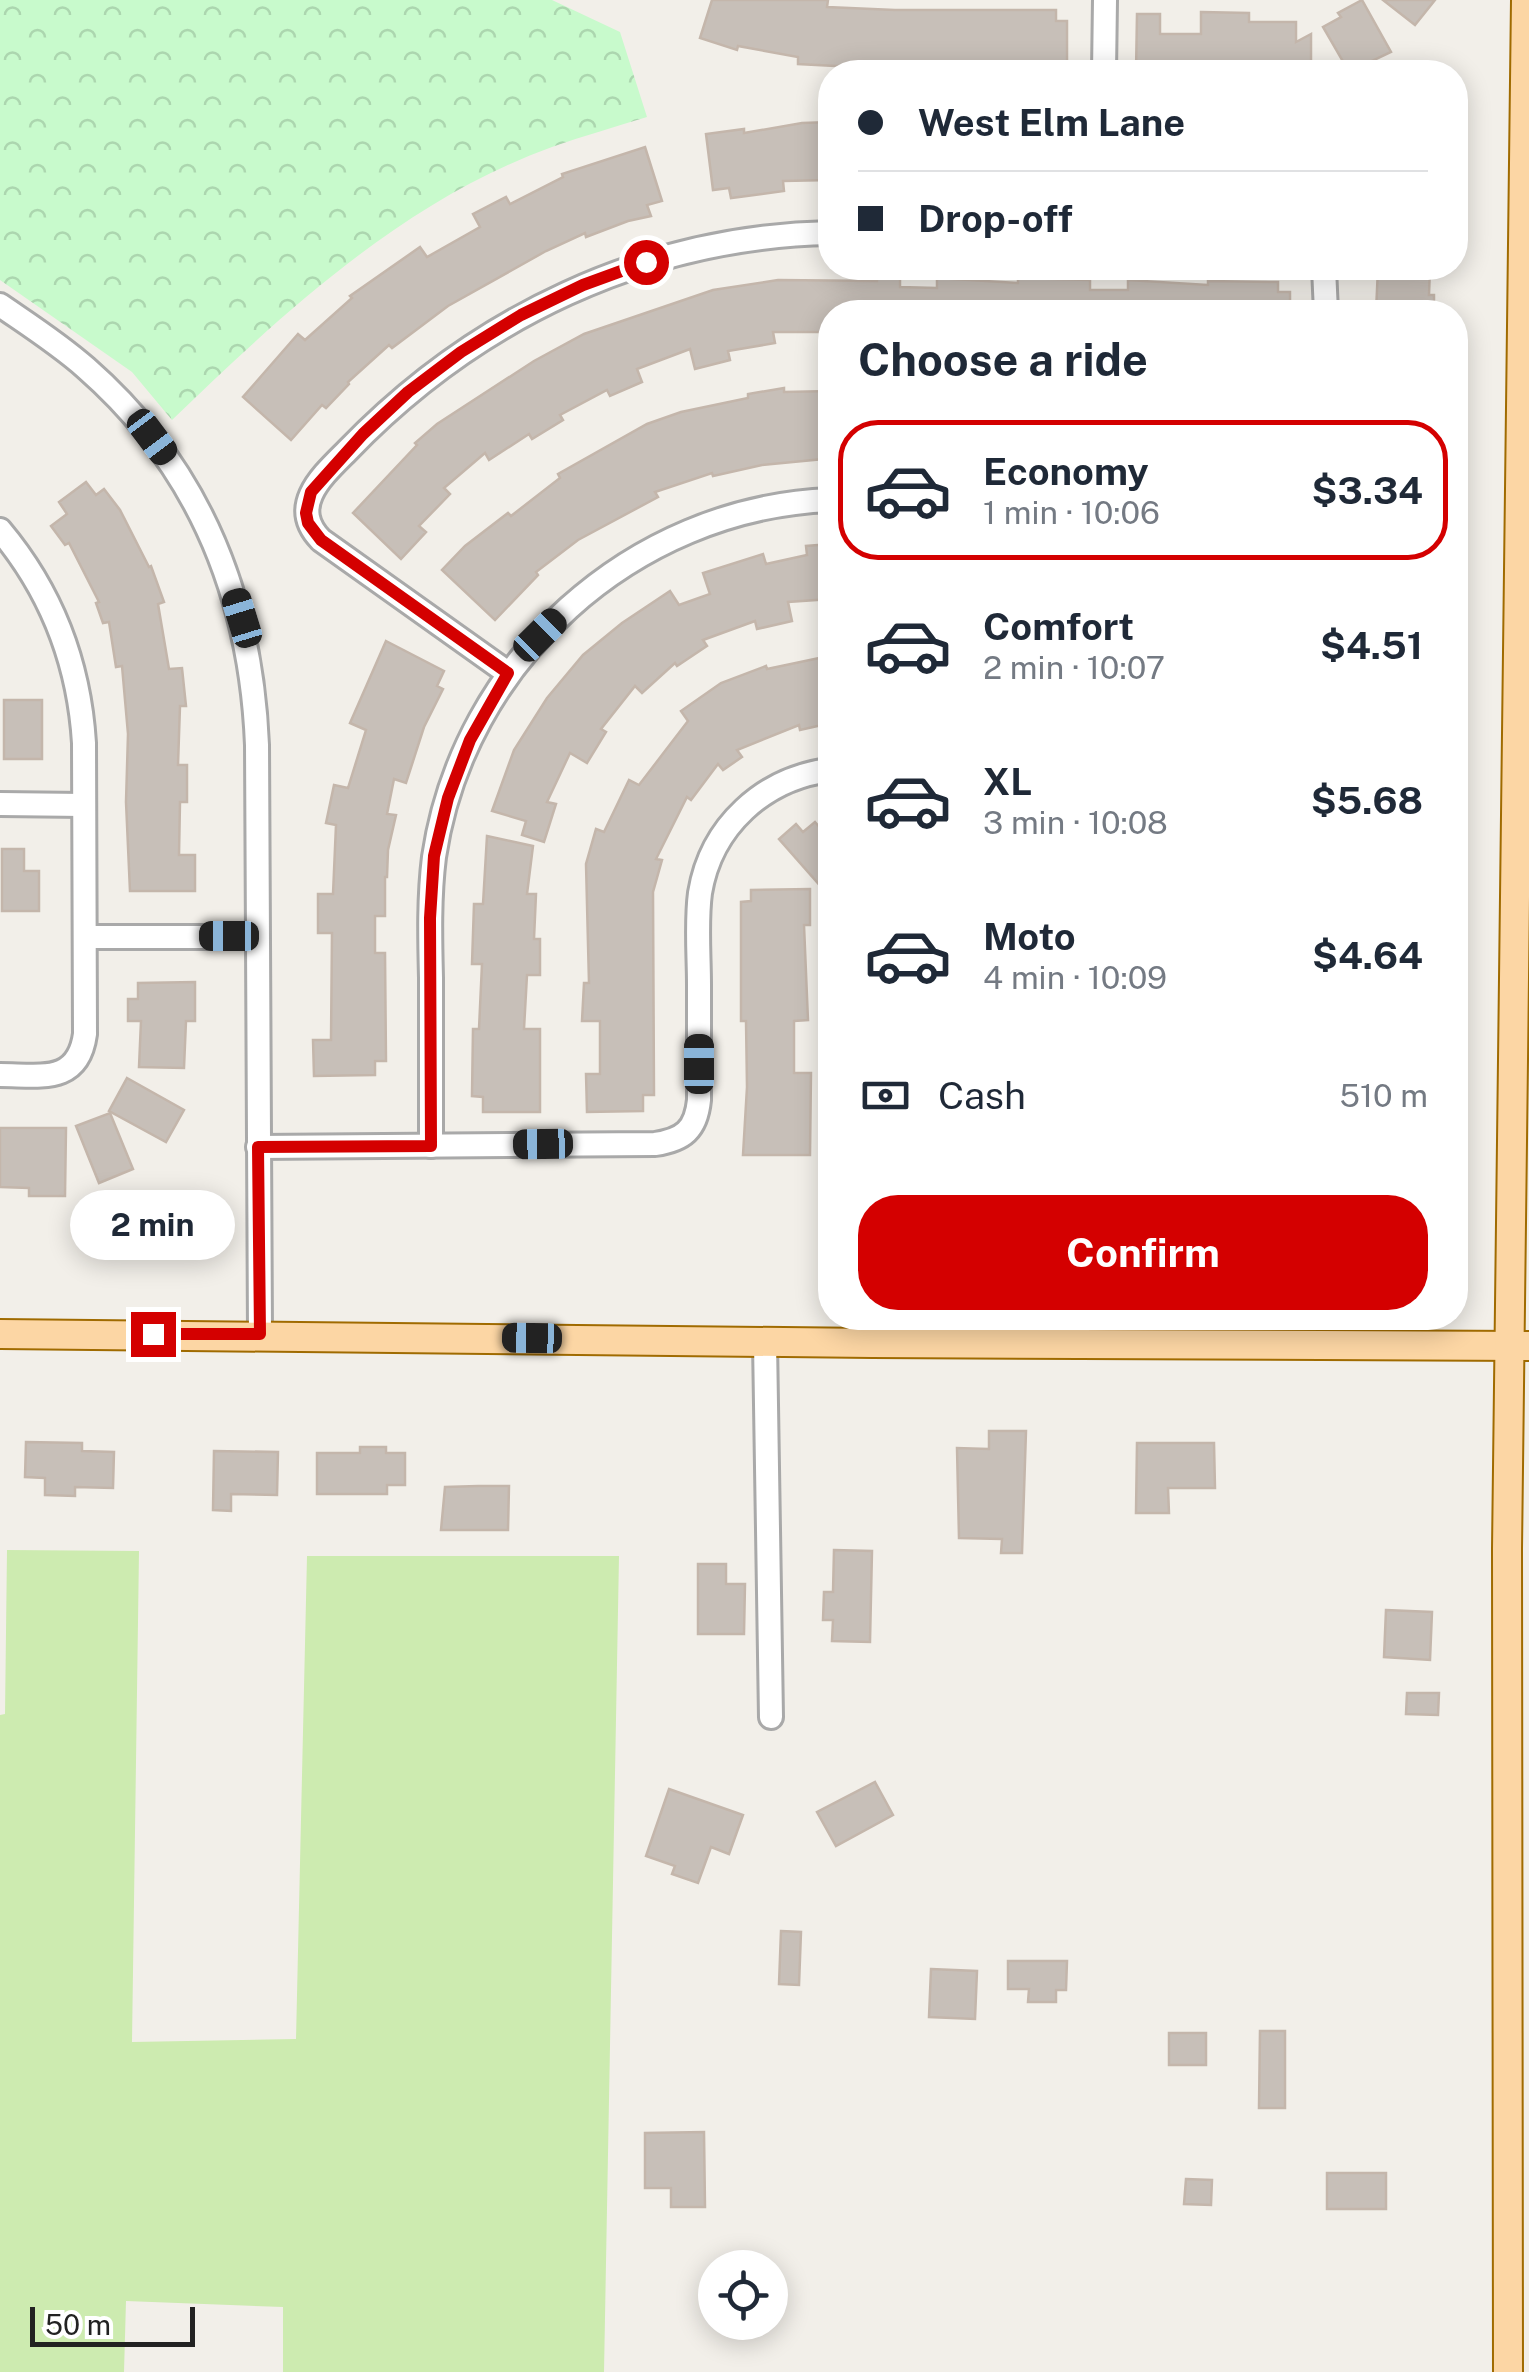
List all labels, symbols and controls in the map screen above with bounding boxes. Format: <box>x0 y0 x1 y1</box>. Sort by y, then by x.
text: West Elm Lane <box>918 100 1185 145</box>
text: Drop-off <box>918 196 1073 241</box>
route start <box>624 240 669 285</box>
text: Choose a ride <box>858 333 1148 386</box>
car <box>122 404 182 470</box>
icon: car <box>863 445 953 535</box>
text: Economy <box>983 449 1149 494</box>
text: $3.34 <box>1312 468 1423 513</box>
text: 1 min · 10:06 <box>983 494 1160 531</box>
car <box>219 585 265 651</box>
icon: car <box>863 600 953 690</box>
car <box>508 603 572 667</box>
text: Comfort <box>983 604 1134 649</box>
text: $4.51 <box>1320 623 1423 668</box>
text: 2 min · 10:07 <box>983 649 1165 686</box>
icon: car <box>863 755 953 845</box>
text: XL <box>983 759 1032 804</box>
text: $5.68 <box>1311 778 1423 823</box>
text: 3 min · 10:08 <box>983 804 1168 841</box>
icon: car <box>863 910 953 1000</box>
text: Moto <box>983 914 1076 959</box>
car <box>199 921 259 951</box>
text: $4.64 <box>1312 933 1423 978</box>
text: 4 min · 10:09 <box>983 959 1167 996</box>
car <box>684 1034 714 1094</box>
icon: cash <box>858 1068 913 1123</box>
text: Cash <box>938 1073 1026 1118</box>
text: 510 m <box>1339 1077 1428 1114</box>
car <box>513 1128 573 1160</box>
callout: 2 min <box>70 1189 236 1259</box>
button: Confirm <box>858 1195 1428 1310</box>
text: 2 min <box>111 1206 194 1243</box>
route end <box>131 1312 176 1357</box>
car <box>502 1322 562 1354</box>
map controls <box>698 2250 788 2340</box>
button: locate <box>698 2250 788 2340</box>
scale bar <box>30 2302 195 2346</box>
text: 50 m <box>45 2308 111 2341</box>

